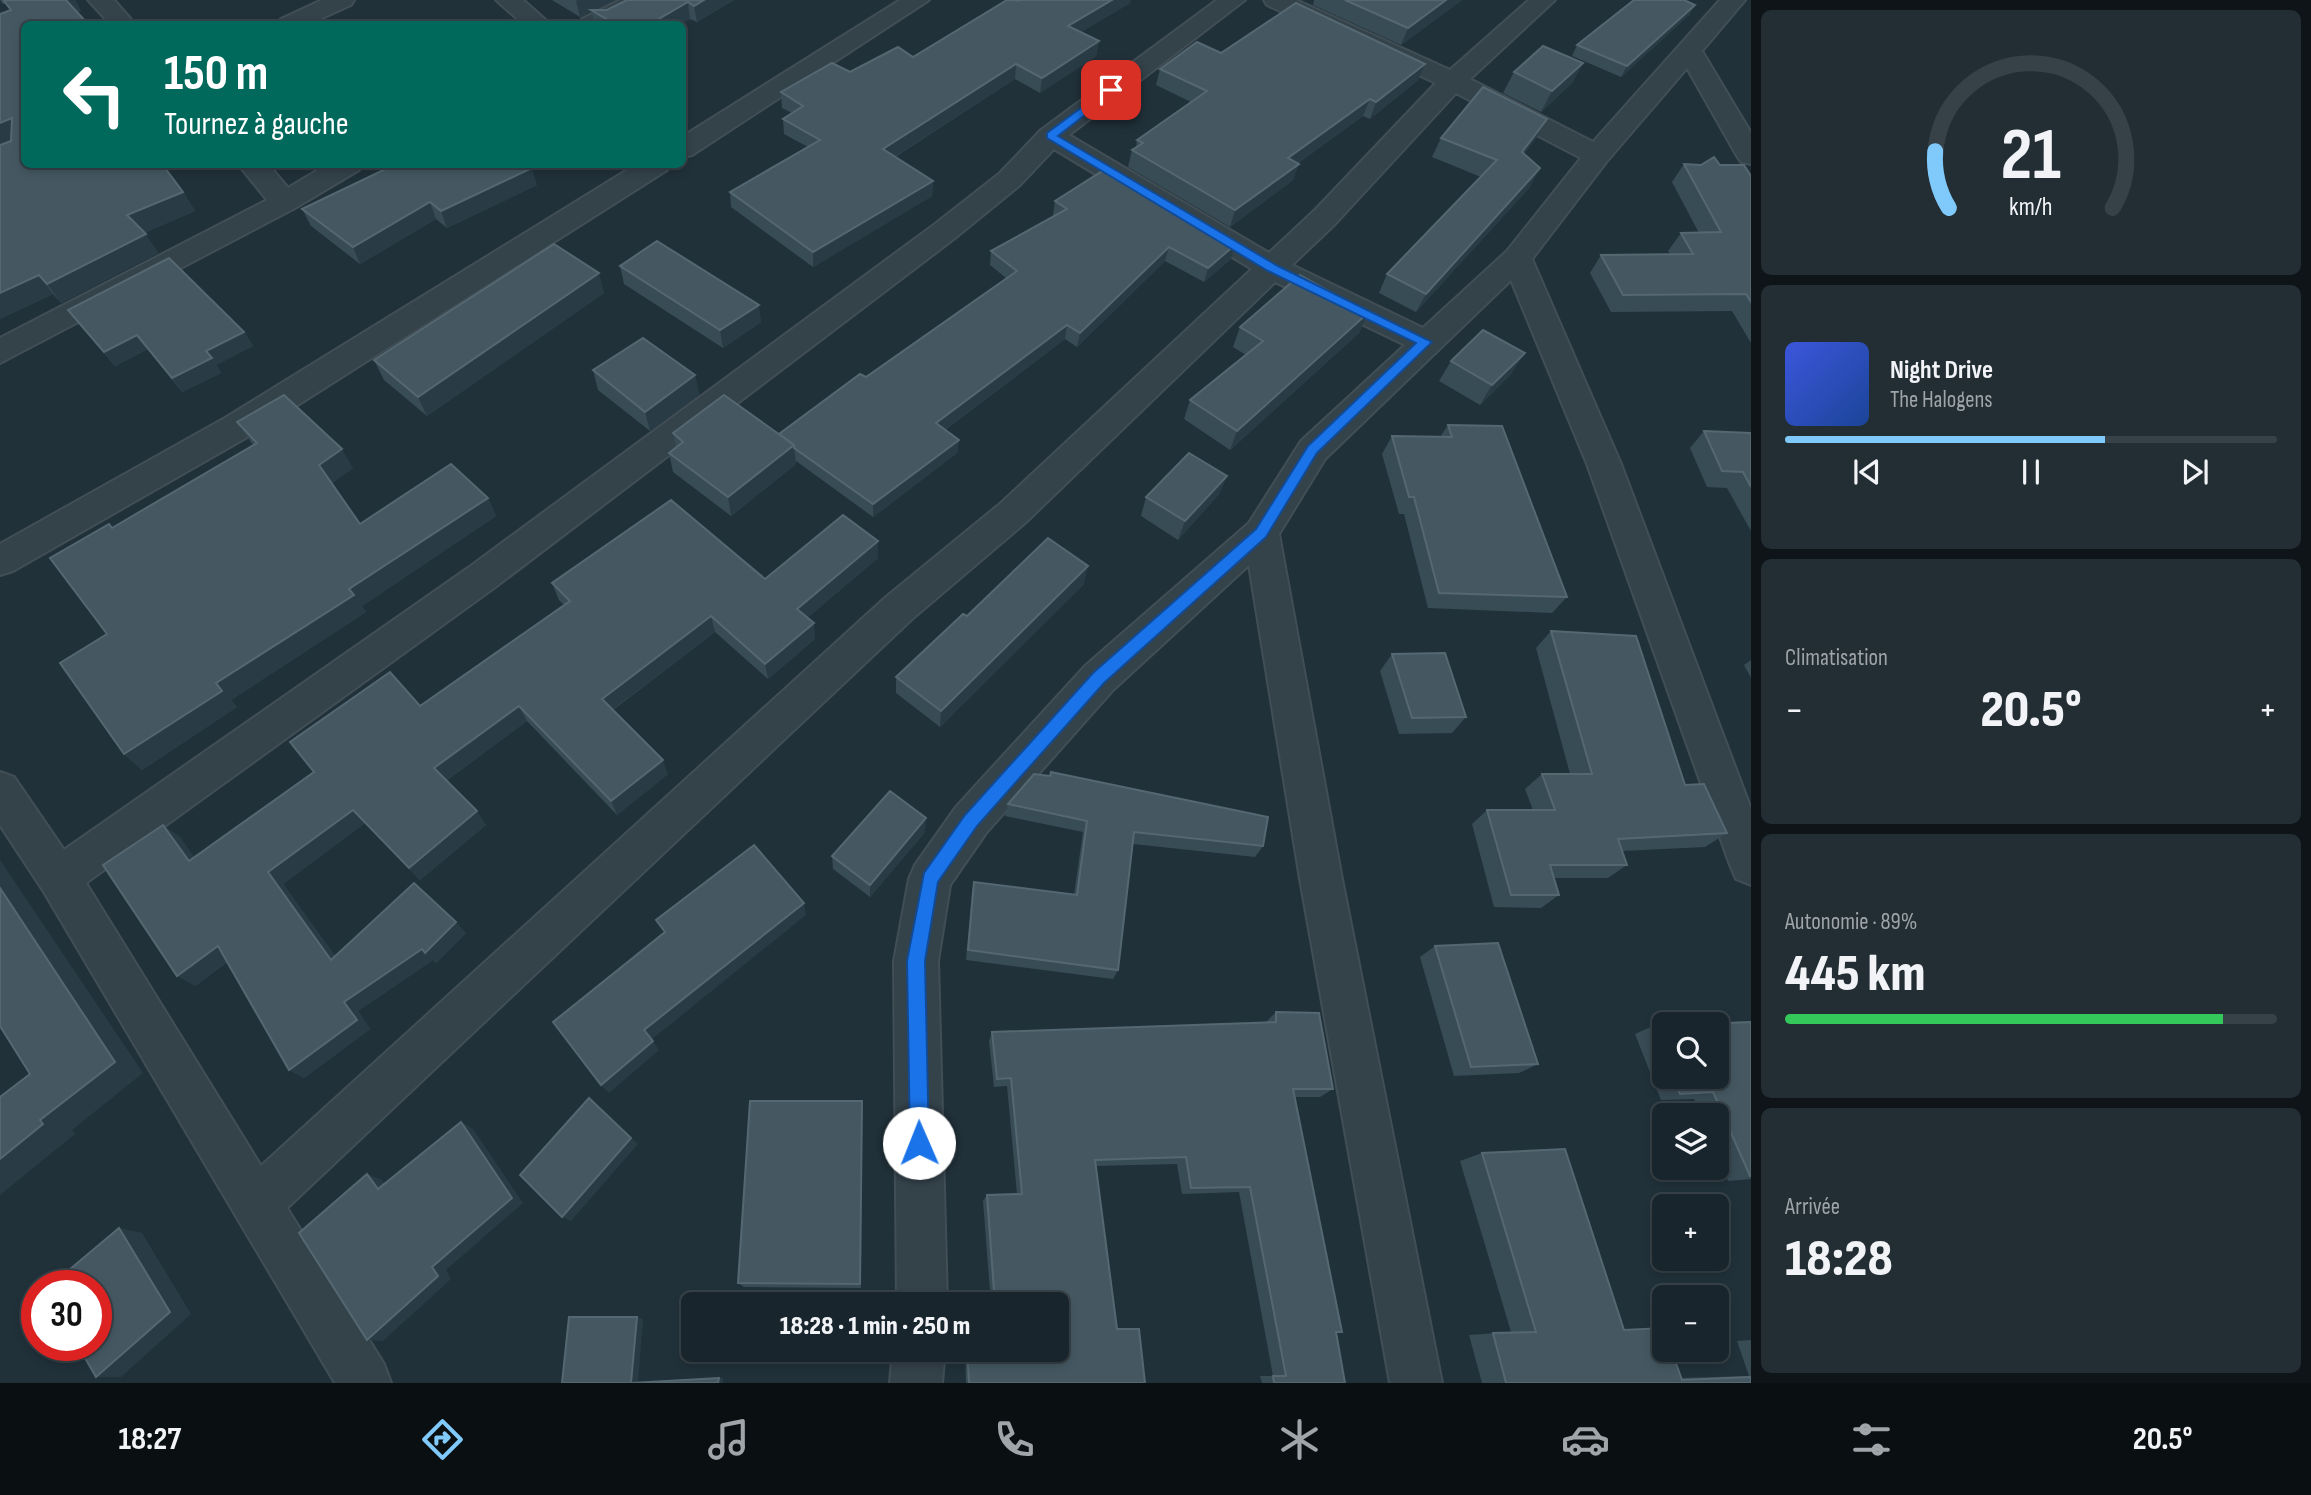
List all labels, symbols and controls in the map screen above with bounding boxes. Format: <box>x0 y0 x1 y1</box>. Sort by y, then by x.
text: 150 m <box>164 45 268 104</box>
icon: left <box>49 49 140 140</box>
pin <box>1081 60 1141 120</box>
icon: arrive <box>1092 71 1130 109</box>
text: Tournez à gauche <box>164 105 349 144</box>
text: 21 <box>2001 113 2061 201</box>
text: km/h <box>2009 192 2053 223</box>
text: Night Drive <box>1890 355 1993 386</box>
text: The Halogens <box>1890 386 1993 414</box>
icon: previous <box>1848 453 1886 491</box>
icon: pause <box>2012 453 2050 491</box>
icon: next <box>2176 453 2214 491</box>
text: Climatisation <box>1785 644 1888 672</box>
text: 20.5° <box>1980 679 2082 742</box>
text: − <box>1785 688 1804 733</box>
text: + <box>2258 688 2277 733</box>
text: Autonomie · 89% <box>1785 908 1917 936</box>
text: 445 km <box>1785 943 1925 1006</box>
map controls <box>1652 1012 1729 1362</box>
button: search <box>1652 1012 1729 1089</box>
button: layers <box>1652 1103 1729 1180</box>
position arrow <box>882 1106 956 1180</box>
text: Arrivée <box>1785 1193 1840 1221</box>
button: + <box>1652 1194 1729 1271</box>
text: 18:28 <box>1785 1228 1893 1291</box>
speed limit sign: 30 <box>21 1270 112 1361</box>
button: − <box>1652 1285 1729 1362</box>
text: 18:28 · 1 min · 250 m <box>780 1311 970 1342</box>
icon: directions <box>418 1415 467 1464</box>
icon: music <box>704 1415 753 1464</box>
icon: phone <box>990 1415 1039 1464</box>
icon: climate <box>1275 1415 1324 1464</box>
icon: car <box>1561 1415 1610 1464</box>
icon: filters <box>1847 1415 1896 1464</box>
text: 18:27 <box>118 1420 181 1459</box>
text: 20.5° <box>2133 1420 2193 1459</box>

